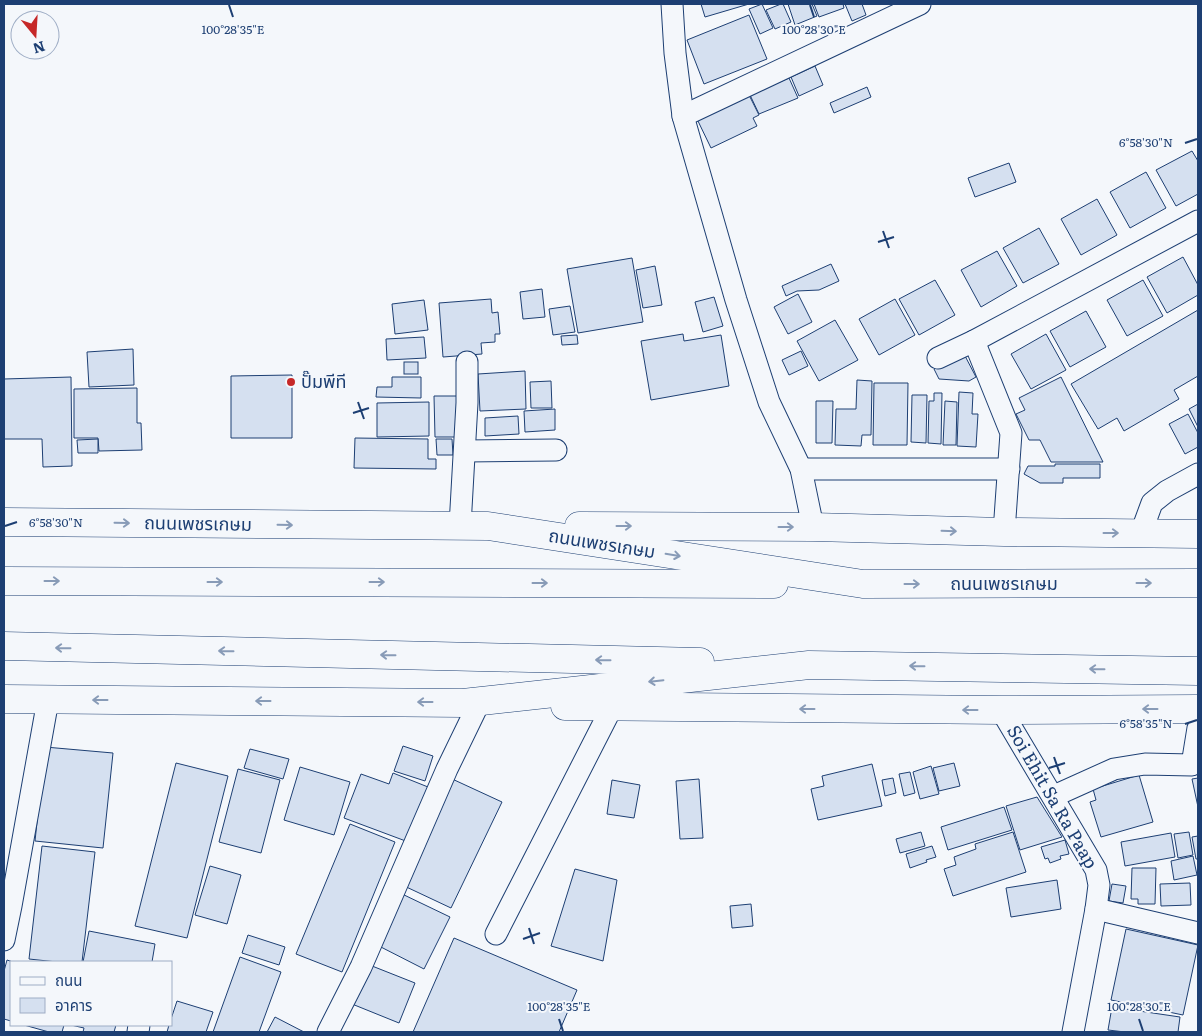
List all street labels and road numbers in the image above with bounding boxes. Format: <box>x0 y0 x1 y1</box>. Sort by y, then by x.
street label: ถนนเพชรเกษม <box>144 508 252 537</box>
street label: ถนนเพชรเกษม <box>547 521 658 564</box>
street label: ถนนเพชรเกษม <box>950 569 1058 596</box>
street label: Soi Ehit Sa Ra Paap <box>1001 719 1105 873</box>

